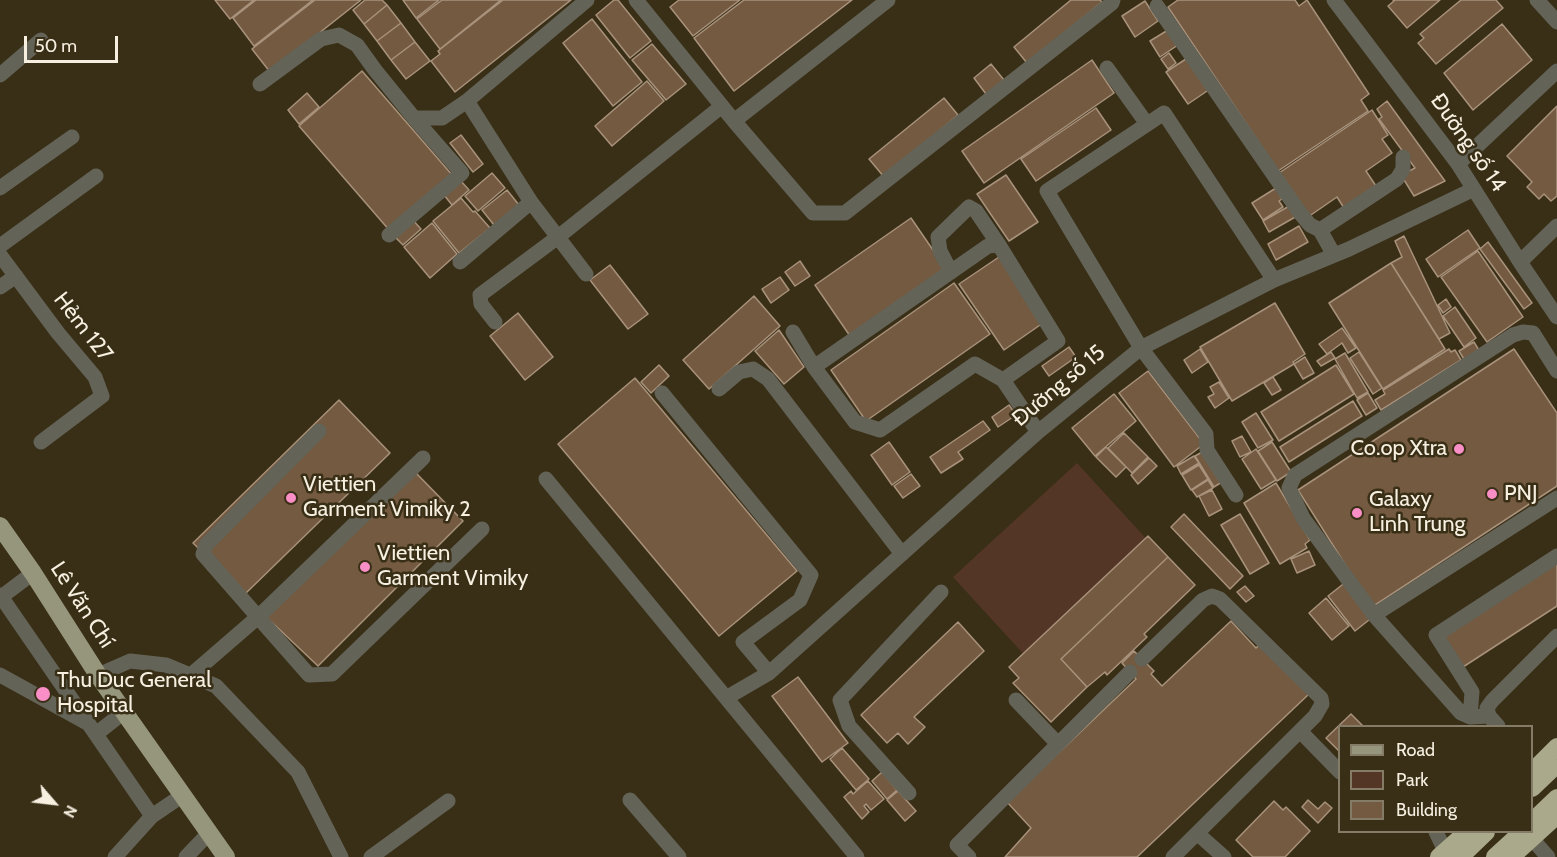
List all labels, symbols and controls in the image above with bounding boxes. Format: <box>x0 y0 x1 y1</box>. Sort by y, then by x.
scale bar <box>27 24 122 62</box>
text: 50 m <box>35 35 77 57</box>
street label: Đường số 14 <box>1425 89 1511 197</box>
street label: Hẻm 127 <box>48 287 118 367</box>
street label: Đường số 15 <box>1007 340 1111 432</box>
place label: Co.op Xtra <box>1351 436 1447 462</box>
marker: Co.op Xtra <box>1452 442 1466 456</box>
place label: Viettien Garment Vimiky 2 <box>303 472 471 524</box>
place label: PNJ <box>1504 481 1538 507</box>
place label: Galaxy Linh Trung <box>1369 487 1465 538</box>
marker: PNJ <box>1485 487 1499 501</box>
marker: Viettien Garment Vimiky 2 <box>284 491 298 505</box>
marker: Galaxy Linh Trung <box>1350 506 1364 520</box>
place label: Viettien Garment Vimiky <box>377 541 528 592</box>
street label: Lê Văn Chí <box>44 557 120 653</box>
marker: Viettien Garment Vimiky <box>358 560 372 574</box>
place label: Thu Duc General Hospital <box>57 668 211 720</box>
marker: Thu Duc General Hospital <box>34 685 52 703</box>
legend <box>1338 725 1533 833</box>
text: Road <box>1396 739 1435 761</box>
text: Park <box>1396 769 1428 791</box>
north arrow <box>24 773 84 833</box>
text: Building <box>1396 799 1457 821</box>
text: N <box>59 802 81 821</box>

